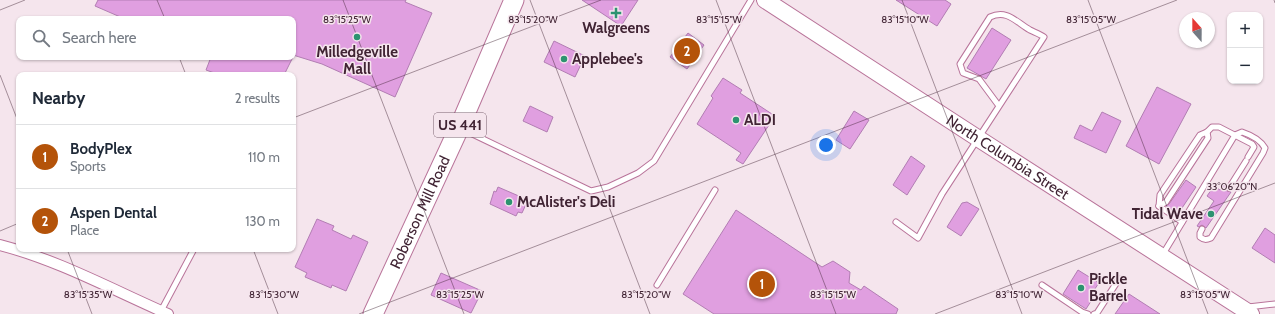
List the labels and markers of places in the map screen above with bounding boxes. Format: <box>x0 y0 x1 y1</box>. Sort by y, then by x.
marker: Walgreens <box>611 8 621 18</box>
place label: Walgreens <box>582 19 650 37</box>
marker: Milledgeville Mall <box>352 32 362 42</box>
pin: 2 <box>674 36 700 66</box>
place label: Milledgeville Mall <box>316 43 398 78</box>
place label: Applebee's <box>572 50 643 68</box>
marker: Applebee's <box>559 54 569 64</box>
place label: ALDI <box>744 111 776 129</box>
marker: ALDI <box>731 115 741 125</box>
place label: McAlister's Deli <box>517 193 615 211</box>
marker: McAlister's Deli <box>504 197 514 207</box>
place label: Tidal Wave <box>1132 205 1203 223</box>
marker: Tidal Wave <box>1206 209 1216 219</box>
pin: 1 <box>749 269 775 299</box>
place label: Pickle Barrel <box>1089 270 1127 305</box>
marker: Pickle Barrel <box>1076 283 1086 293</box>

